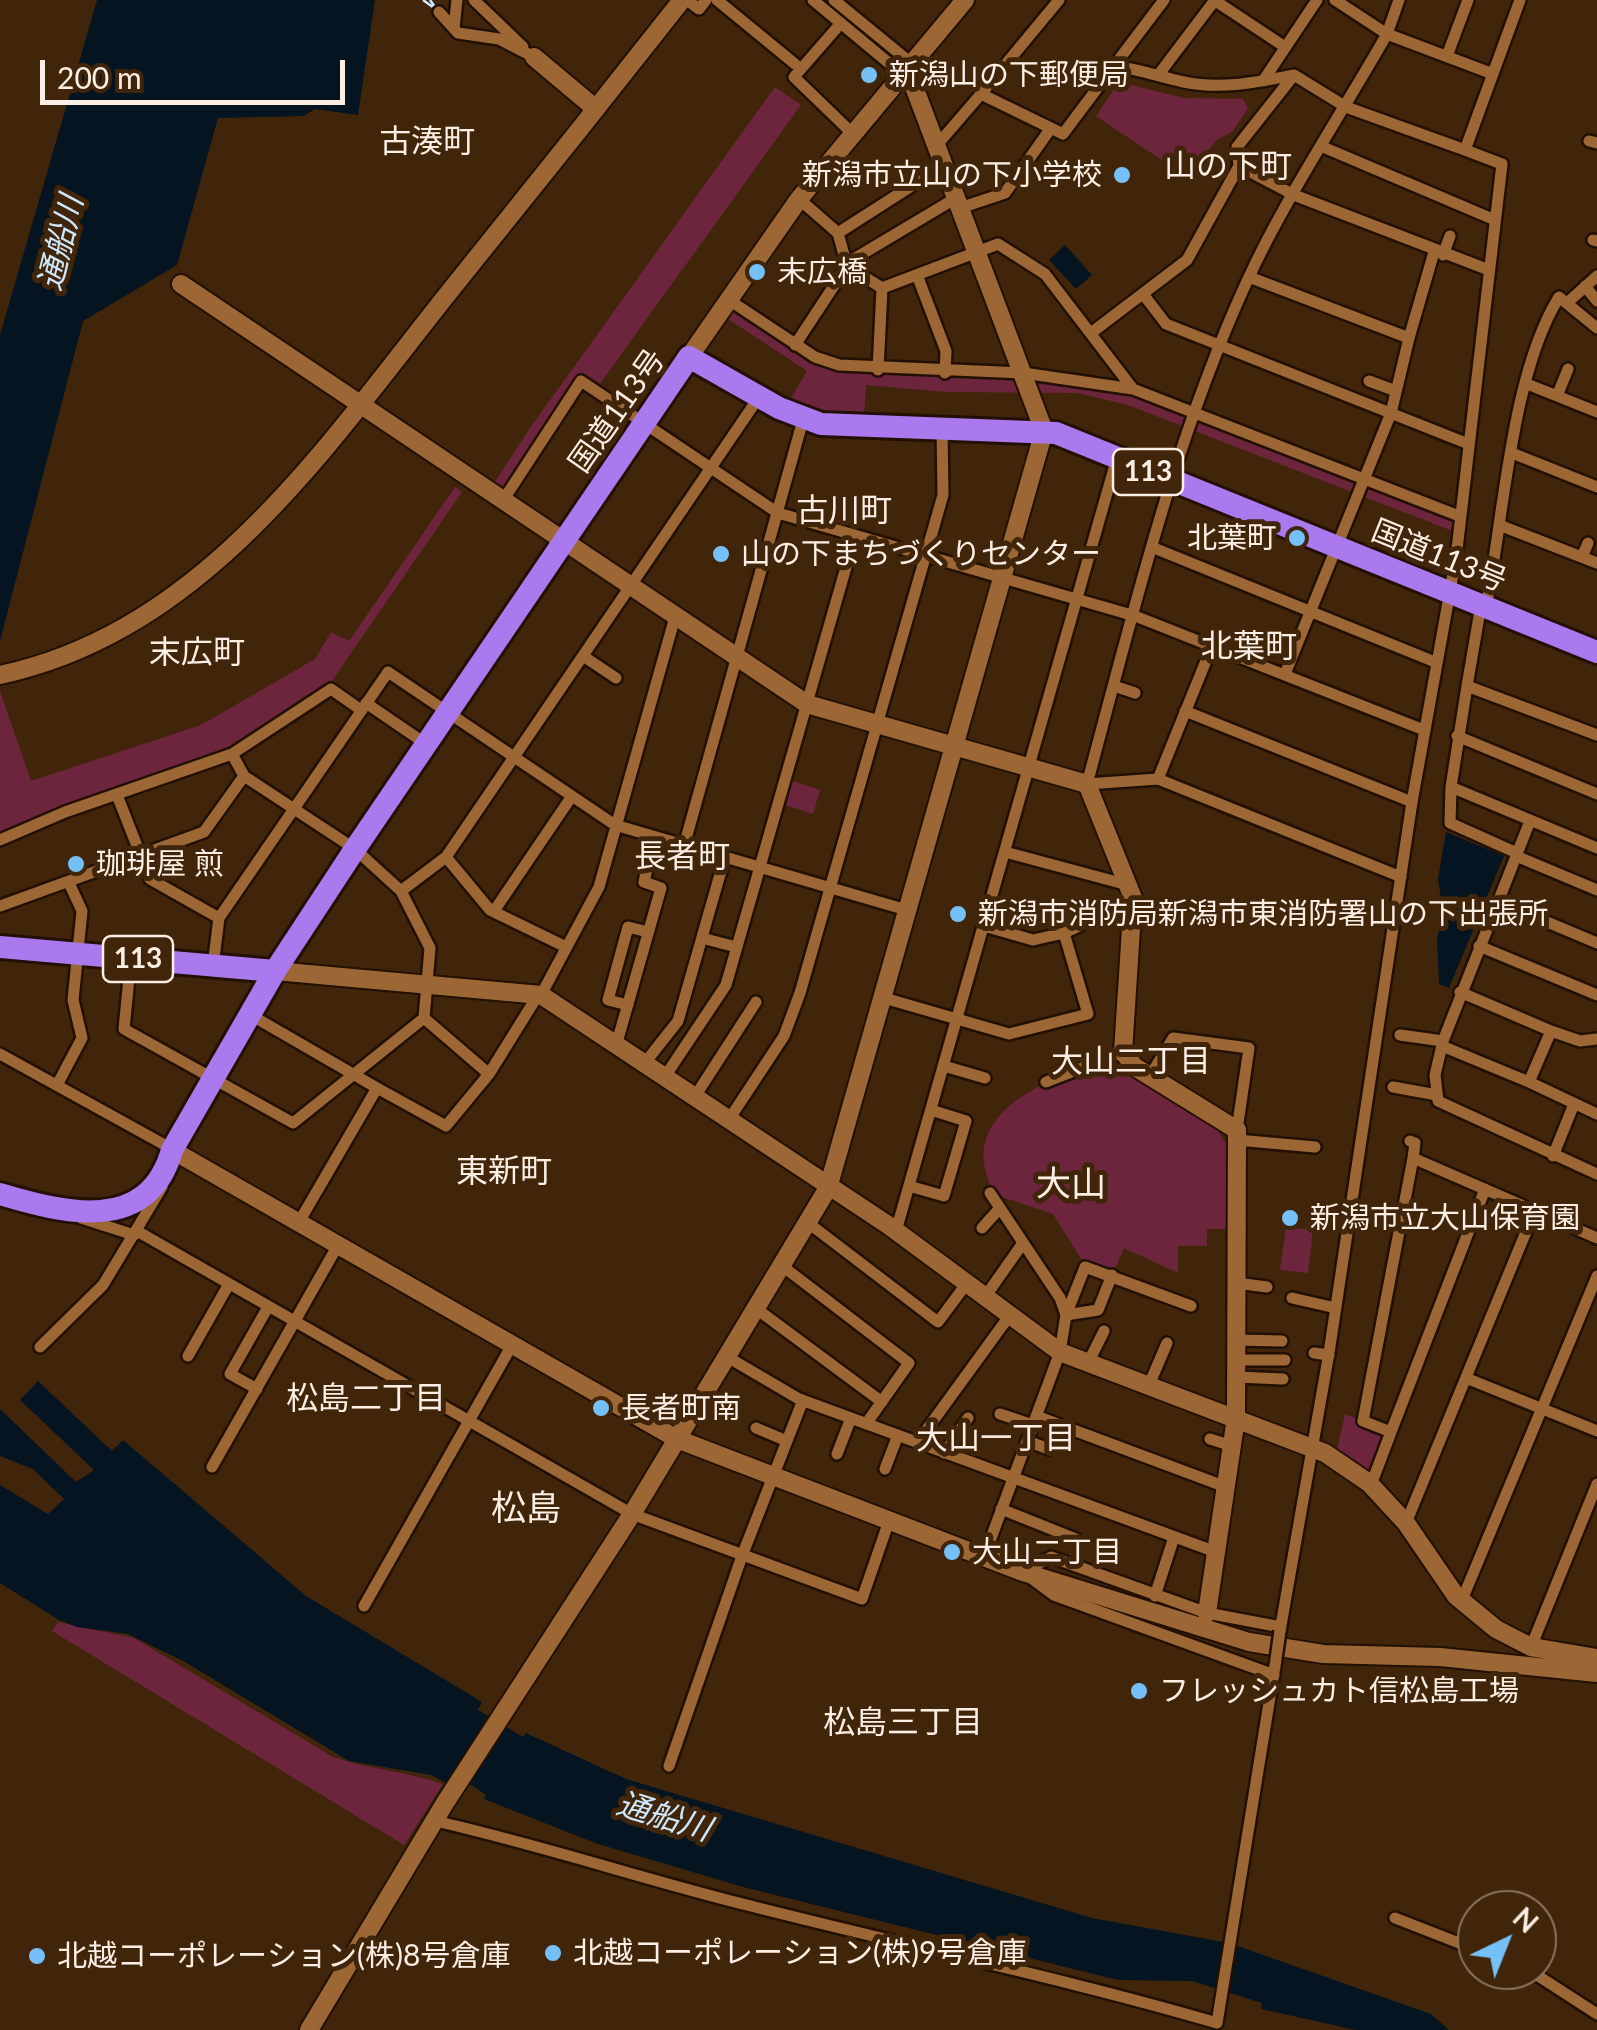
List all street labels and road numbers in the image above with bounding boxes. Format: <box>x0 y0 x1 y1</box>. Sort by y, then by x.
street label: 国道113号 <box>561 342 673 480</box>
road number: 113 <box>1113 449 1183 495</box>
street label: 国道113号 <box>1366 513 1512 599</box>
road number: 113 <box>103 936 173 982</box>

